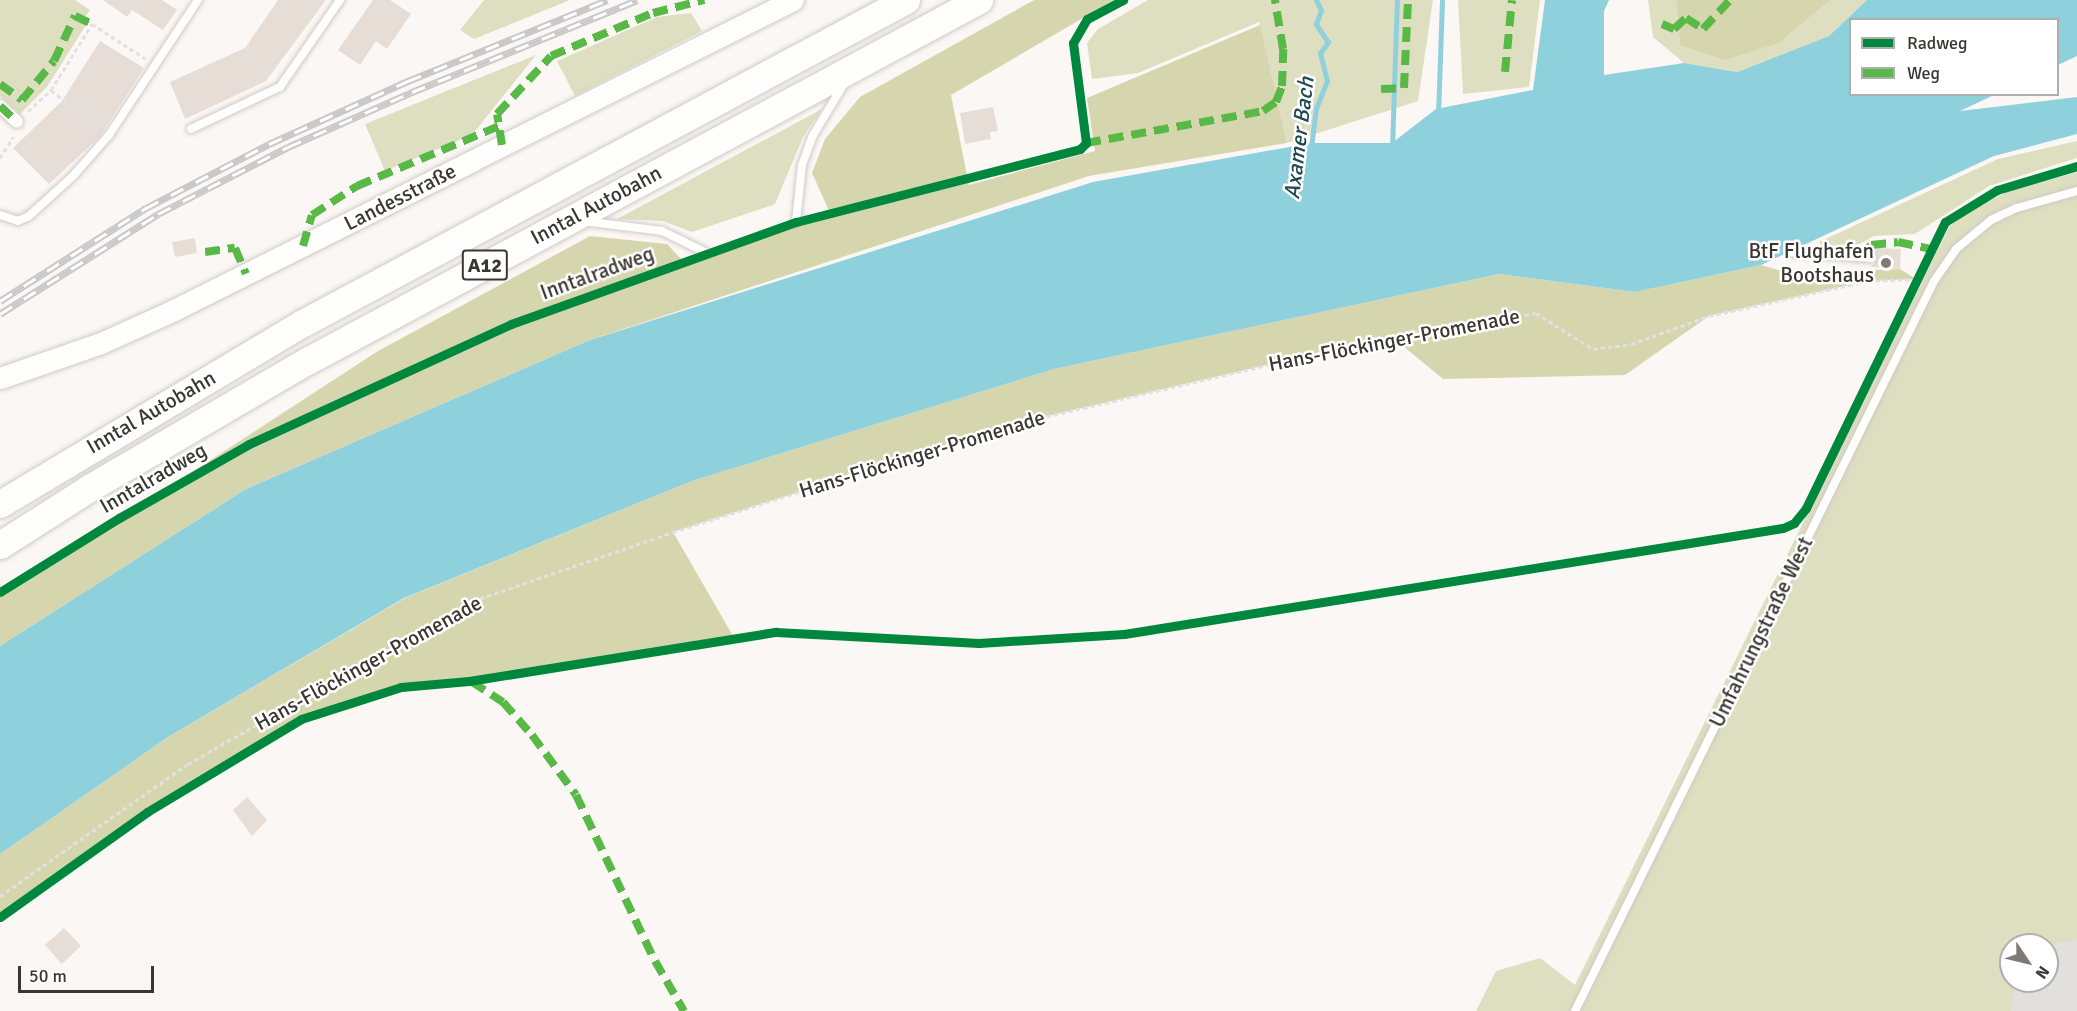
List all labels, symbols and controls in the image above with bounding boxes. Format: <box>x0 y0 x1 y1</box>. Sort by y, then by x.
legend <box>1849 18 2059 96</box>
text: Radweg <box>1907 32 1968 54</box>
text: Weg <box>1907 62 1940 84</box>
water label: Axamer Bach <box>1278 75 1320 201</box>
street label: Landesstraße <box>340 158 460 236</box>
street label: Inntal Autobahn <box>526 160 666 250</box>
place label: BtF Flughafen Bootshaus <box>1748 238 1874 288</box>
street label: Inntalradweg <box>537 241 657 305</box>
road number: A12 <box>461 248 509 282</box>
marker: BtF Flughafen Bootshaus <box>1879 256 1893 270</box>
street label: Hans-Flöckinger-Promenade <box>1266 303 1522 377</box>
street label: Inntal Autobahn <box>82 365 220 459</box>
street label: Hans-Flöckinger-Promenade <box>796 405 1048 503</box>
street label: Inntalradweg <box>95 437 211 519</box>
street label: Umfahrungstraße West <box>1704 533 1818 731</box>
street label: Hans-Flöckinger-Promenade <box>250 590 486 736</box>
north arrow <box>1999 933 2059 993</box>
scale bar <box>21 954 158 992</box>
text: N <box>2031 962 2053 982</box>
text: 50 m <box>29 965 67 987</box>

